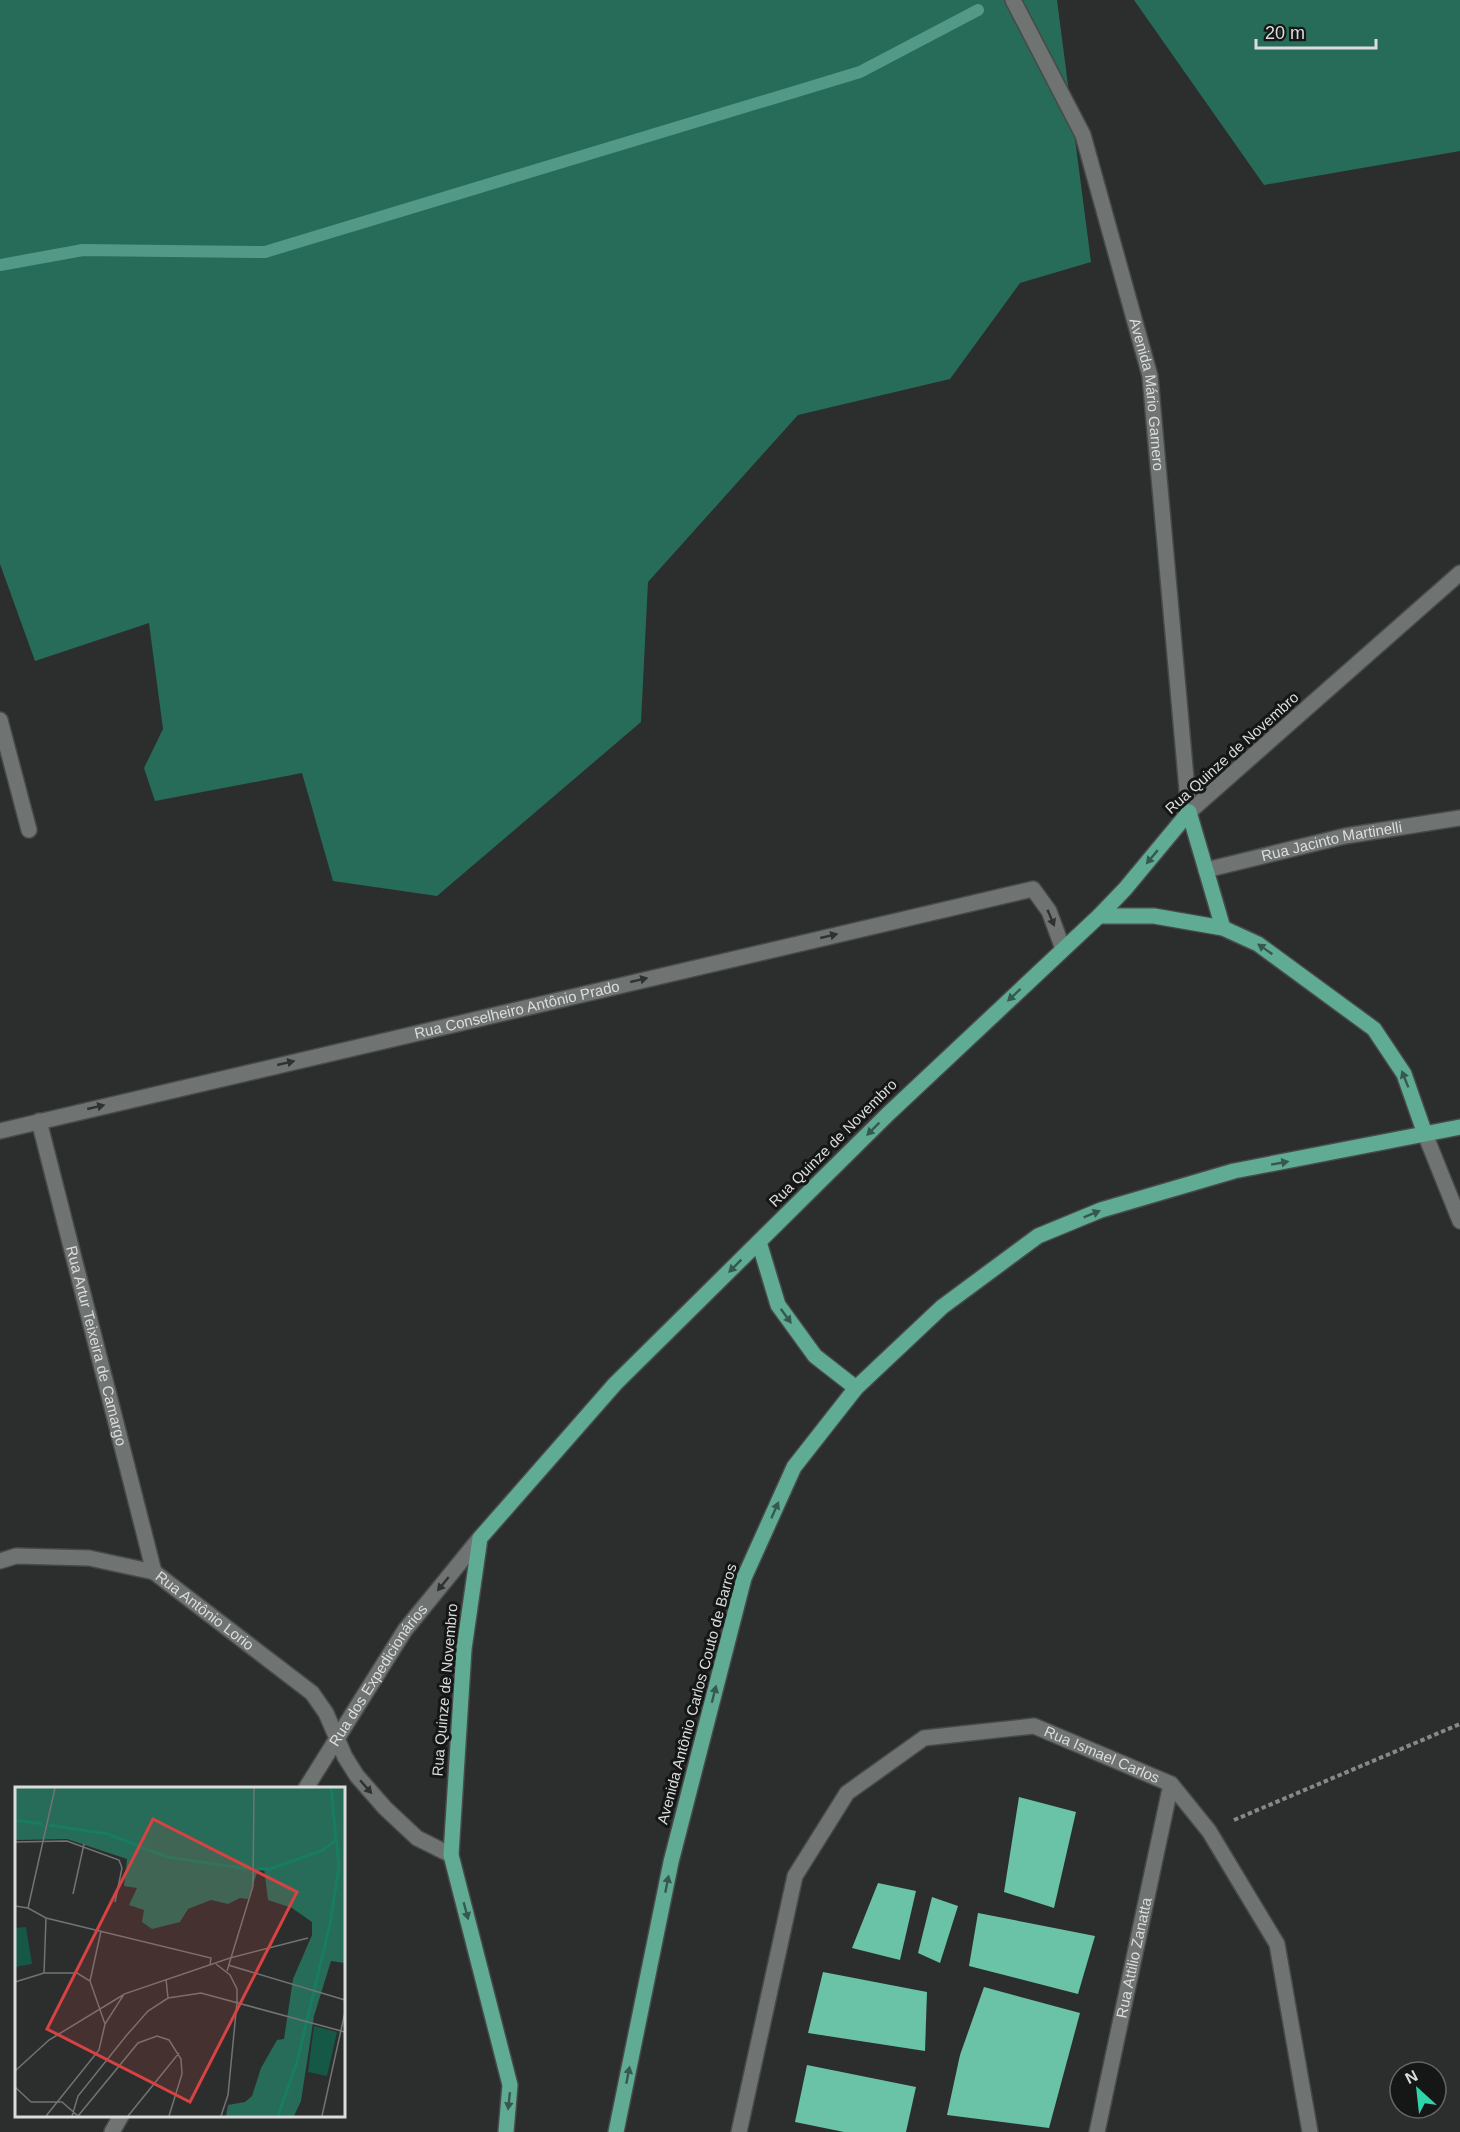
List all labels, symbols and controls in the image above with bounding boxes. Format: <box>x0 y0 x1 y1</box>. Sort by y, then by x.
scale bar <box>1256 12 1376 50</box>
text: 20 m <box>1265 23 1305 43</box>
street label: Avenida Mário Garnero <box>1126 316 1167 472</box>
street label: Rua Quinze de Novembro <box>1162 688 1302 817</box>
street label: Rua Jacinto Martinelli <box>1259 818 1403 864</box>
one-way arrow <box>1146 849 1159 864</box>
one-way arrow <box>1046 909 1056 927</box>
one-way arrow <box>820 931 838 941</box>
one-way arrow <box>1257 943 1273 955</box>
one-way arrow <box>630 975 648 985</box>
street label: Rua Conselheiro Antônio Prado <box>413 977 621 1042</box>
one-way arrow <box>1007 988 1022 1002</box>
one-way arrow <box>277 1057 295 1067</box>
one-way arrow <box>1400 1070 1410 1088</box>
street label: Rua Quinze de Novembro <box>765 1075 900 1210</box>
one-way arrow <box>87 1102 105 1112</box>
one-way arrow <box>866 1121 880 1135</box>
one-way arrow <box>1271 1158 1290 1167</box>
one-way arrow <box>1084 1209 1102 1219</box>
street label: Rua Artur Teixeira de Camargo <box>63 1244 130 1447</box>
one-way arrow <box>728 1259 742 1273</box>
one-way arrow <box>780 1308 792 1324</box>
one-way arrow <box>770 1501 779 1518</box>
street label: Avenida Antônio Carlos Couto de Barros <box>653 1562 740 1826</box>
street label: Rua Antônio Lorio <box>152 1567 257 1653</box>
one-way arrow <box>436 1576 449 1592</box>
street label: Rua dos Expedicionários <box>325 1601 431 1749</box>
street label: Rua Quinze de Novembro <box>428 1603 461 1777</box>
one-way arrow <box>709 1685 719 1704</box>
street label: Rua Ismael Carlos <box>1042 1722 1162 1786</box>
one-way arrow <box>359 1779 372 1794</box>
inset map <box>15 1787 345 2117</box>
one-way arrow <box>663 1874 672 1893</box>
street label: Rua Attilio Zanatta <box>1112 1895 1155 2020</box>
one-way arrow <box>462 1902 472 1920</box>
north arrow <box>1388 2060 1448 2120</box>
one-way arrow <box>624 2065 633 2084</box>
text: N <box>1402 2067 1420 2087</box>
one-way arrow <box>504 2091 514 2110</box>

